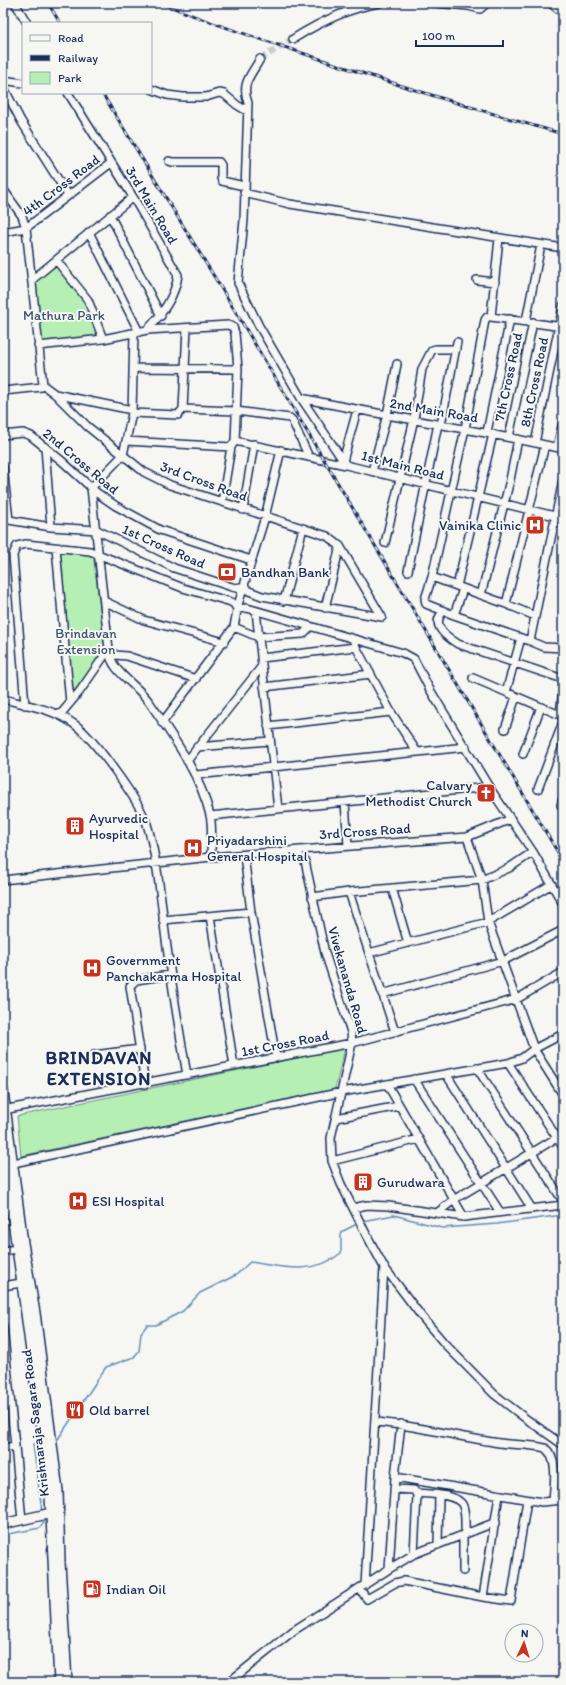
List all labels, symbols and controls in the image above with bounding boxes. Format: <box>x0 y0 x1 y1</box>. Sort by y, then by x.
legend <box>22 22 152 94</box>
scale bar <box>416 22 503 48</box>
text: 100 m <box>422 29 455 43</box>
text: Road <box>58 31 84 45</box>
text: Railway <box>58 51 98 65</box>
text: Park <box>58 71 82 85</box>
street label: 4th Cross Road <box>19 151 103 220</box>
street label: 3rd Main Road <box>122 163 182 247</box>
park label: Mathura Park <box>23 307 105 324</box>
street label: 7th Cross Road <box>491 331 526 423</box>
street label: 8th Cross Road <box>517 335 552 429</box>
street label: 2nd Main Road <box>388 394 480 427</box>
street label: 2nd Cross Road <box>39 425 122 498</box>
street label: 1st Main Road <box>360 447 446 484</box>
street label: 3rd Cross Road <box>158 458 250 505</box>
hospital icon: Vainika Clinic <box>524 514 546 536</box>
place label: Vainika Clinic <box>439 517 521 534</box>
street label: 1st Cross Road <box>120 521 208 573</box>
bank icon: Bandhan Bank <box>216 561 238 583</box>
place label: Bandhan Bank <box>241 564 330 581</box>
park label: Brindavan Extension <box>55 625 117 658</box>
place label: Calvary Methodist Church <box>365 777 473 810</box>
church icon: Calvary Methodist Church <box>475 782 497 804</box>
place label: Ayurvedic Hospital <box>89 810 148 843</box>
building icon: Ayurvedic Hospital <box>64 815 86 837</box>
street label: 3rd Cross Road <box>319 820 412 843</box>
place label: Priyadarshini General Hospital <box>207 832 308 865</box>
hospital icon: Priyadarshini General Hospital <box>182 837 204 859</box>
street label: Vivekananda Road <box>324 925 371 1036</box>
place label: Government Panchakarma Hospital <box>106 952 242 985</box>
hospital icon: Government Panchakarma Hospital <box>81 957 103 979</box>
street label: 1st Cross Road <box>240 1027 331 1060</box>
district label: BRINDAVAN EXTENSION <box>46 1047 152 1090</box>
building icon: Gurudwara <box>352 1171 374 1193</box>
place label: Gurudwara <box>377 1174 445 1191</box>
hospital icon: ESI Hospital <box>67 1190 89 1212</box>
place label: ESI Hospital <box>92 1193 164 1210</box>
street label: Krishnaraja Sagara Road <box>18 1348 53 1498</box>
restaurant icon: Old barrel <box>64 1399 86 1421</box>
place label: Old barrel <box>89 1402 150 1419</box>
fuel station icon: Indian Oil <box>81 1578 103 1600</box>
place label: Indian Oil <box>106 1581 166 1598</box>
north arrow <box>504 1623 544 1663</box>
text: N <box>520 1627 529 1640</box>

